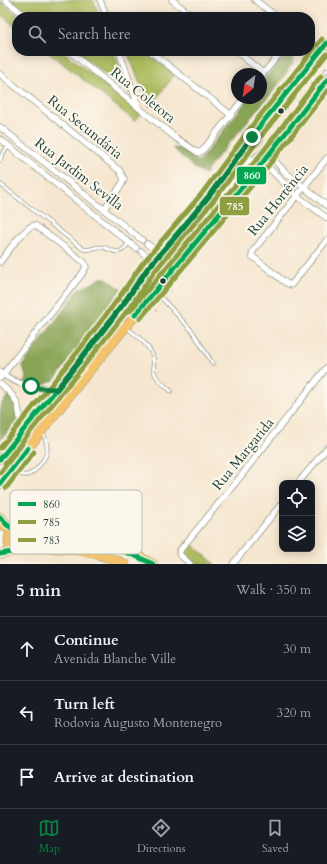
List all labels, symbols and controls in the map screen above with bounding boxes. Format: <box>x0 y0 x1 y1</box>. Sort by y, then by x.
search box <box>12 12 315 56</box>
icon: search <box>26 23 48 45</box>
text: Search here <box>58 24 131 44</box>
street label: Rua Coletora <box>107 63 179 127</box>
north arrow <box>231 68 267 104</box>
street label: Rua Secundária <box>44 91 126 163</box>
unlabelled marker <box>276 106 286 116</box>
route end <box>243 128 261 146</box>
street label: Rua Jardim Sevilla <box>31 133 127 215</box>
street label: Rua Hortência <box>243 160 313 240</box>
line badge: 860 <box>236 166 267 185</box>
text: 860 <box>244 168 261 183</box>
line badge: 785 <box>219 196 250 216</box>
text: 785 <box>227 199 244 214</box>
unlabelled marker <box>158 276 168 286</box>
route start <box>22 377 40 395</box>
street label: Rua Margarida <box>208 414 278 494</box>
map controls <box>279 480 315 552</box>
button: locate <box>279 480 315 516</box>
legend <box>10 490 142 554</box>
text: 860 <box>43 497 60 512</box>
text: 785 <box>43 515 60 530</box>
button: layers <box>279 516 315 552</box>
text: 783 <box>43 533 60 548</box>
text: 5 min <box>16 579 61 602</box>
text: Walk · 350 m <box>236 581 311 599</box>
text: Continue <box>54 630 119 650</box>
icon: ahead <box>16 638 38 660</box>
text: 30 m <box>283 640 311 658</box>
text: Avenida Blanche Ville <box>54 650 176 668</box>
text: Turn left <box>54 694 115 714</box>
icon: left <box>16 702 38 724</box>
text: 320 m <box>277 704 311 722</box>
text: Rodovia Augusto Montenegro <box>54 714 222 732</box>
icon: arrive <box>16 766 38 788</box>
text: Arrive at destination <box>54 767 194 787</box>
tab: Map <box>38 817 60 856</box>
tab: Directions <box>137 817 185 856</box>
tab: Saved <box>262 817 289 856</box>

